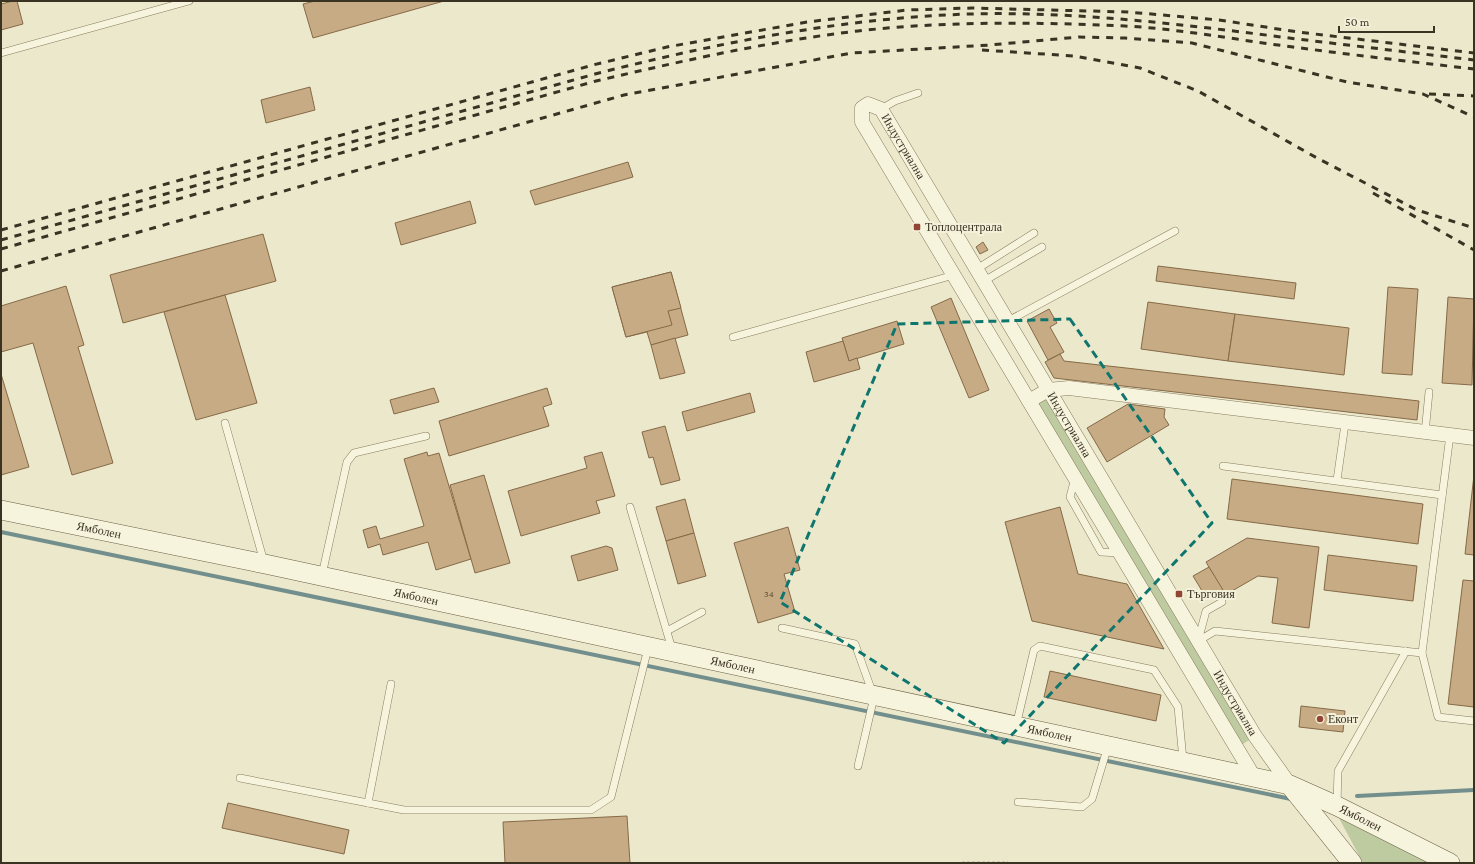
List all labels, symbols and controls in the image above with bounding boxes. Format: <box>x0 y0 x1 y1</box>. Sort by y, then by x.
scale bar <box>1339 8 1434 34</box>
text: 50 m <box>1345 15 1370 29</box>
street label: Индустриална <box>878 111 928 182</box>
place label: Топлоцентрала <box>925 220 1003 234</box>
marker: Топлоцентрала <box>912 222 922 232</box>
street label: Индустриална <box>1044 389 1094 460</box>
street label: Ямболен <box>75 519 123 542</box>
street label: Ямболен <box>392 585 440 608</box>
place label: Търговия <box>1187 587 1235 601</box>
house number: 34 <box>764 588 774 599</box>
marker: Търговия <box>1174 589 1184 599</box>
street label: Ямболен <box>709 653 757 677</box>
street label: Индустриална <box>1210 668 1260 739</box>
place label: Еконт <box>1328 712 1359 726</box>
marker: Еконт <box>1315 714 1325 724</box>
street label: Ямболен <box>1026 722 1074 745</box>
street label: Ямболен <box>1337 801 1385 835</box>

